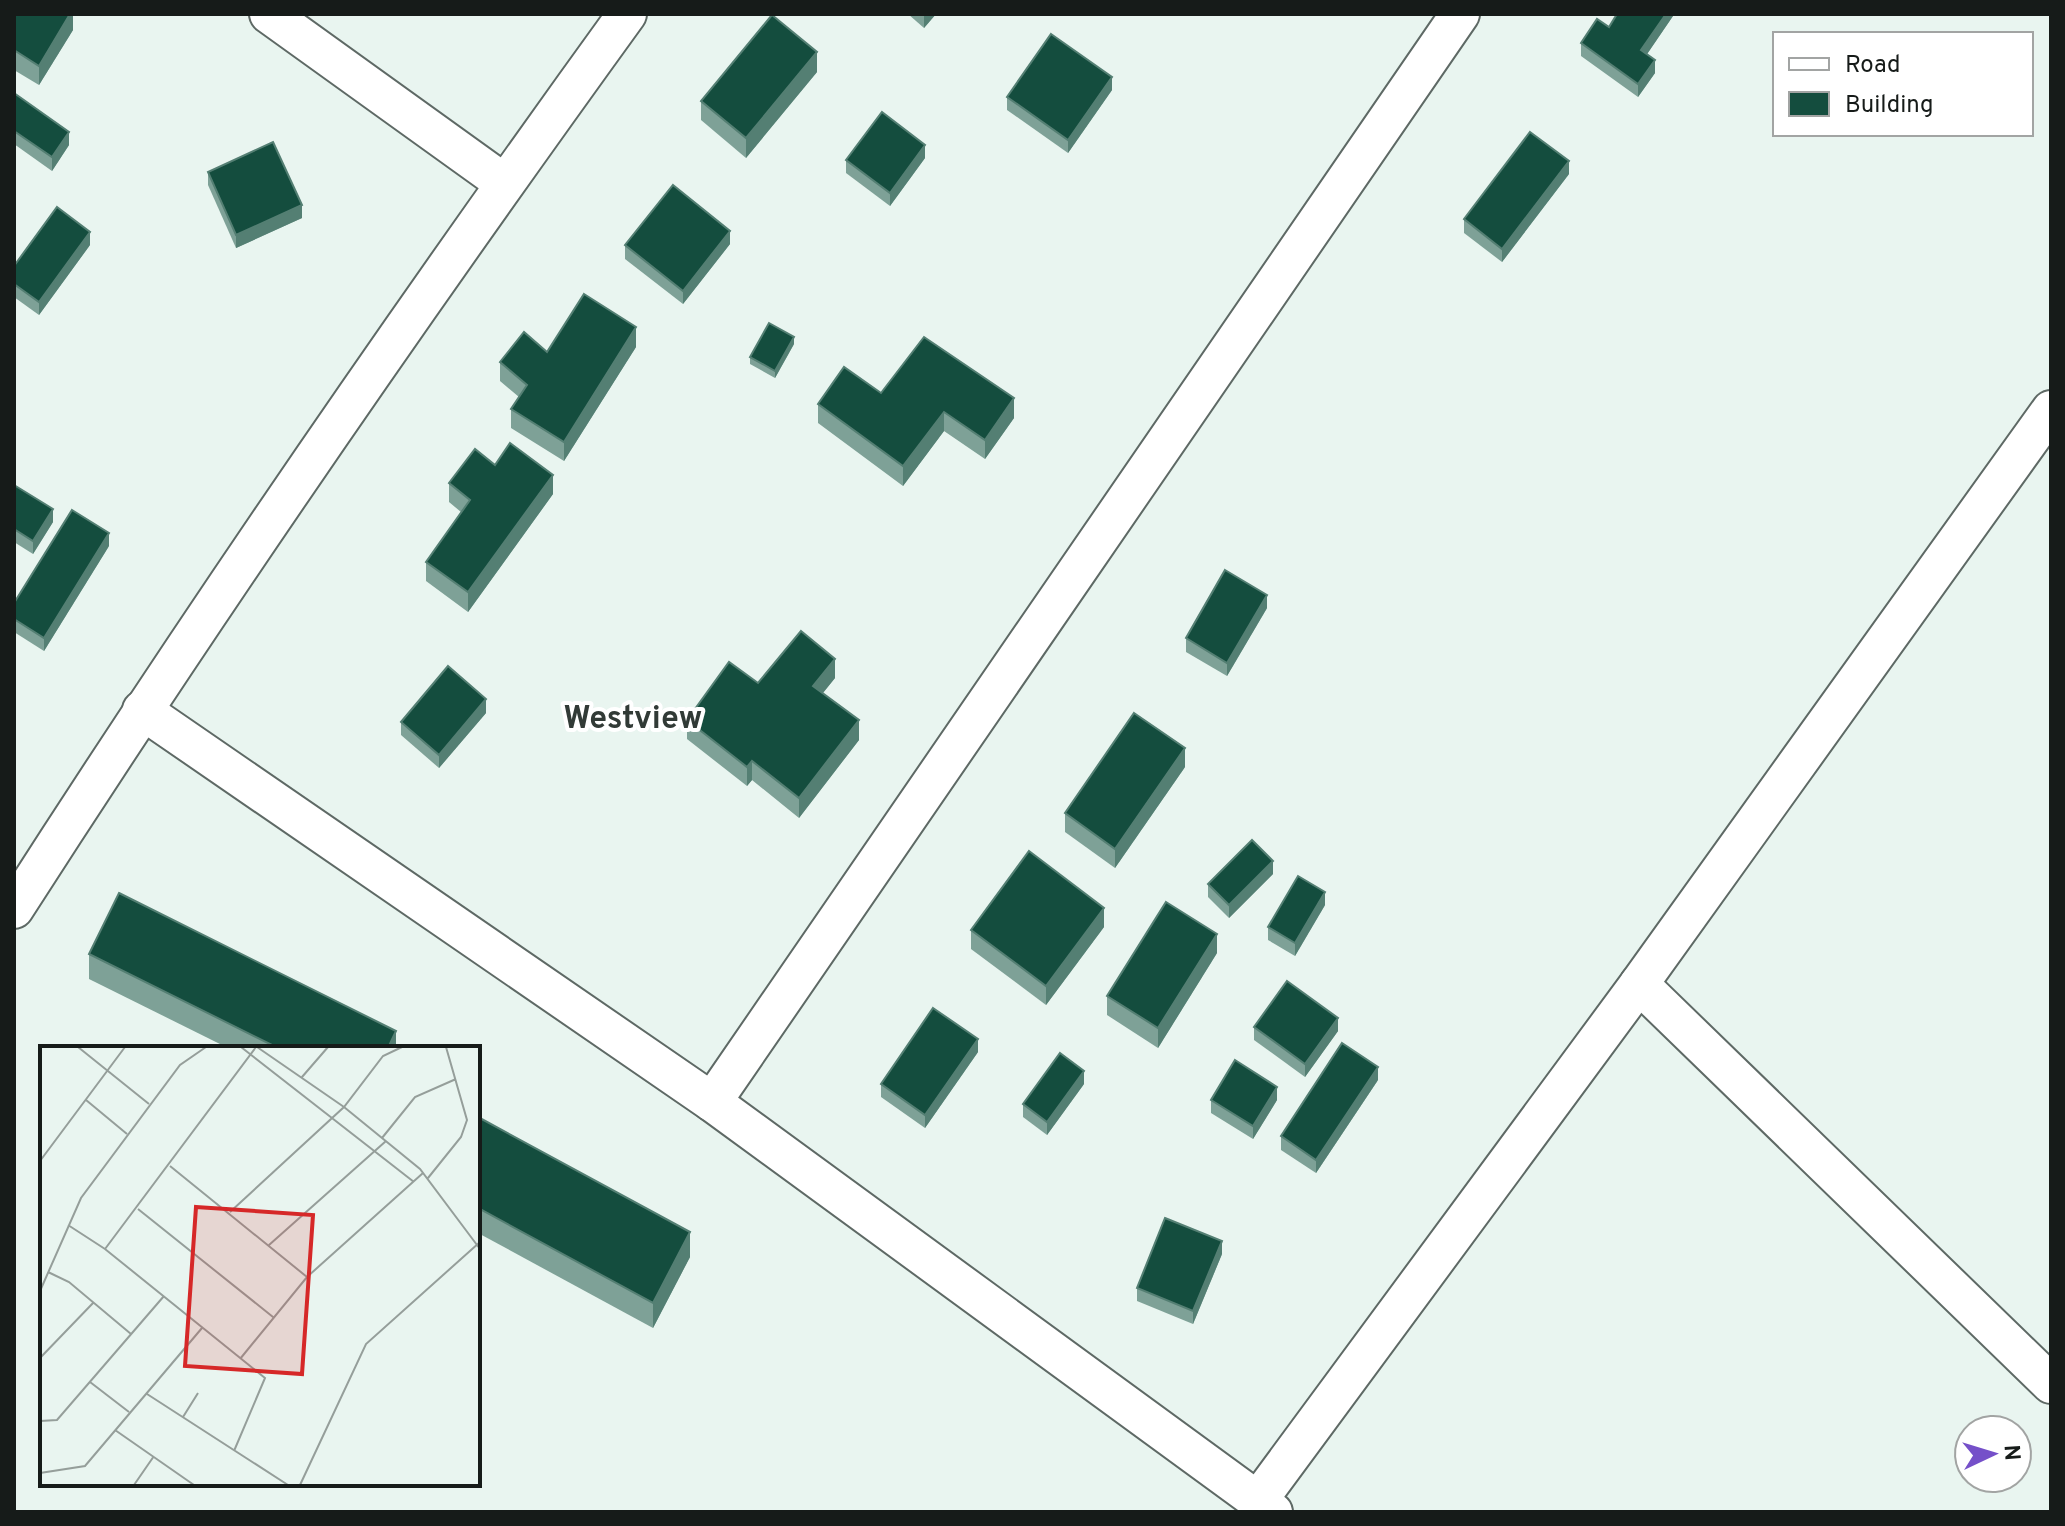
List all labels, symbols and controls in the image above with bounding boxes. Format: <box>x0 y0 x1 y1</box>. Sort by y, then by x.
legend <box>1773 32 2033 136</box>
text: Road <box>1845 51 1901 81</box>
text: Building <box>1845 91 1934 121</box>
district label: Westview <box>563 700 703 740</box>
inset map <box>40 1046 480 1486</box>
north arrow <box>1953 1414 2033 1494</box>
text: N <box>1996 1444 2024 1462</box>

